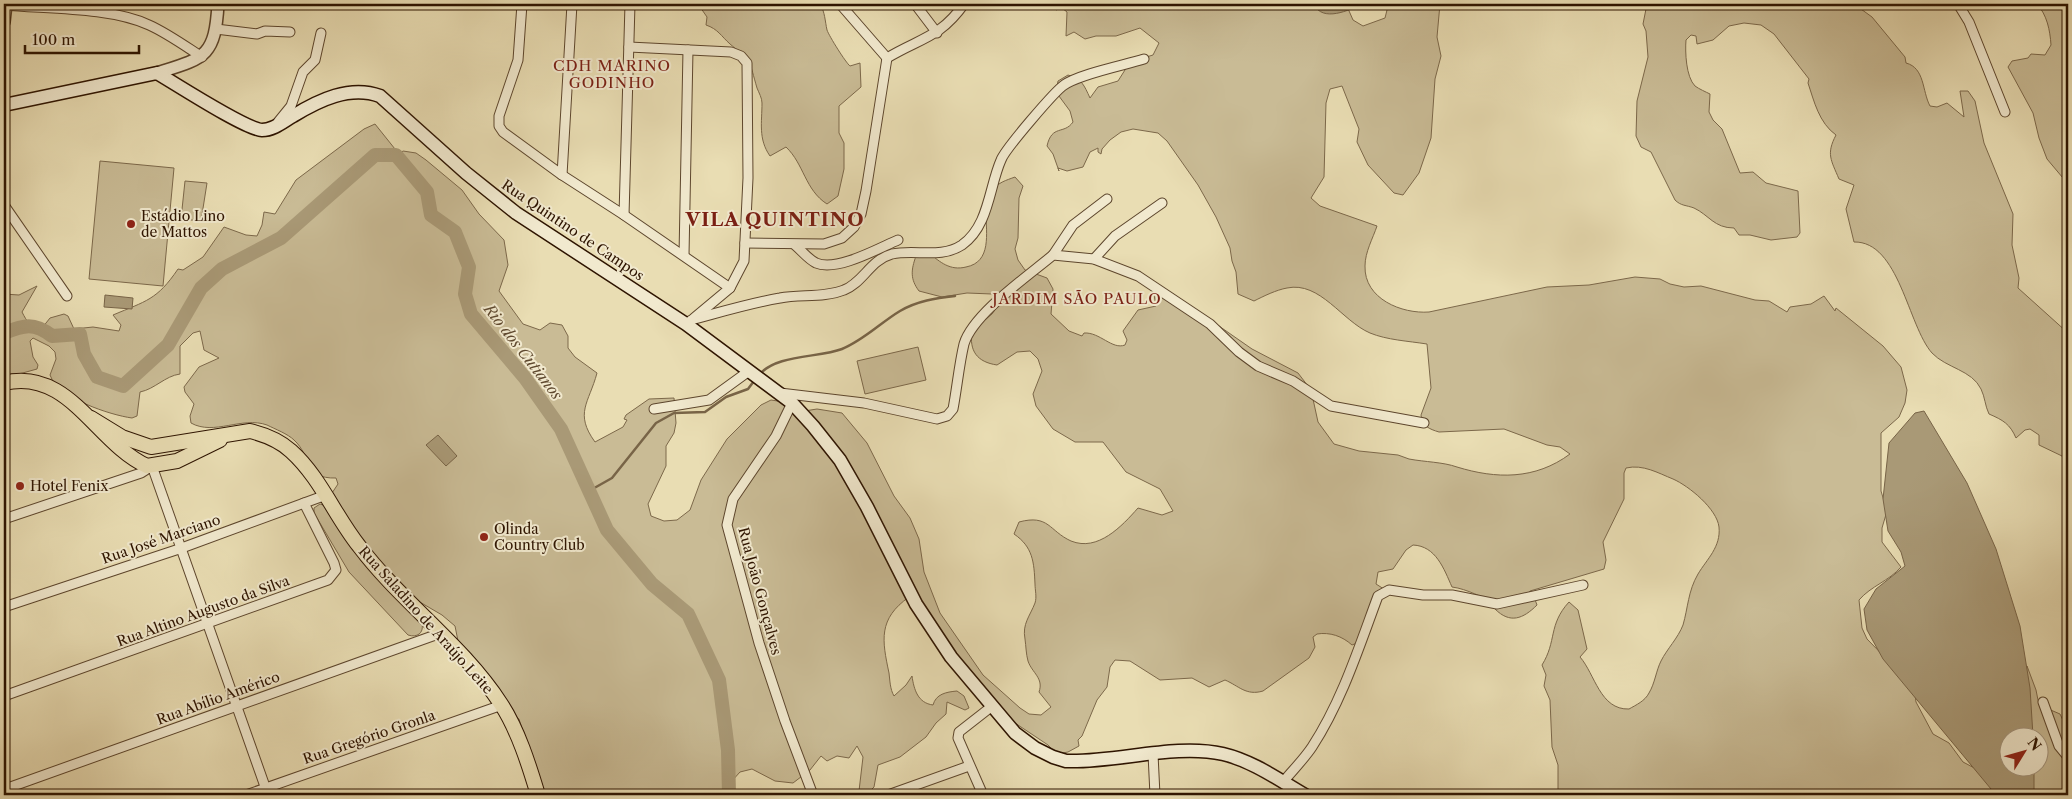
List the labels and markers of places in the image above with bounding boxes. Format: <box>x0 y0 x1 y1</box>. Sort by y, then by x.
place label: Estádio Lino de Mattos <box>141 207 225 241</box>
marker: Estádio Lino de Mattos <box>125 218 137 230</box>
place label: Hotel Fenix <box>30 477 109 495</box>
marker: Hotel Fenix <box>14 480 26 492</box>
place label: Olinda Country Club <box>494 520 585 554</box>
marker: Olinda Country Club <box>478 531 490 543</box>

